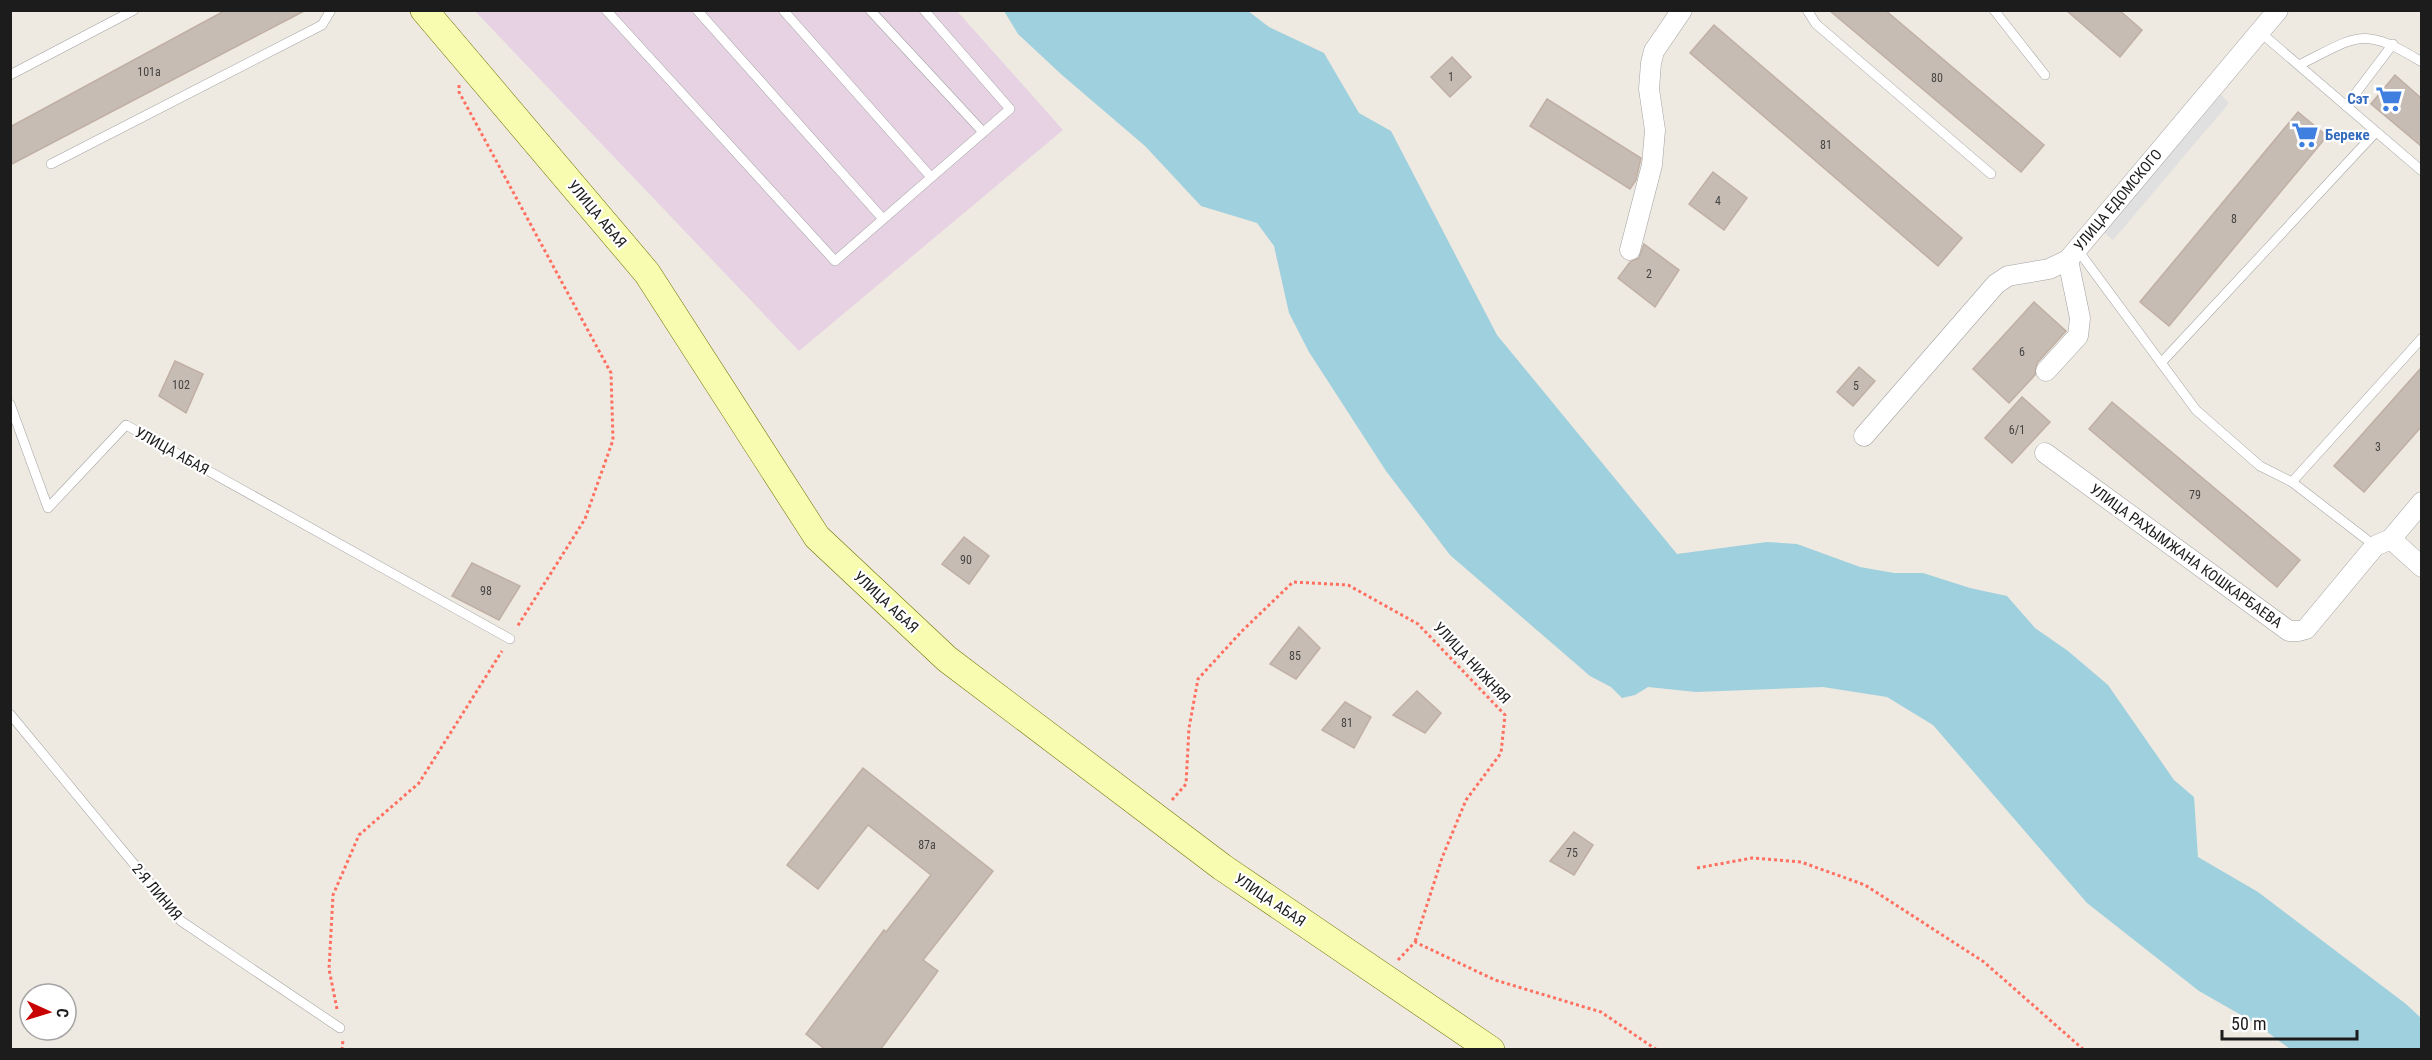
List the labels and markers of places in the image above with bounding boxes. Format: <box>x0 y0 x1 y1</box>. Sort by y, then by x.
supermarket icon: Сэт <box>2374 84 2404 114</box>
place label: Сэт <box>2347 90 2369 108</box>
supermarket icon: Береке <box>2290 120 2320 150</box>
place label: Береке <box>2325 126 2370 144</box>

